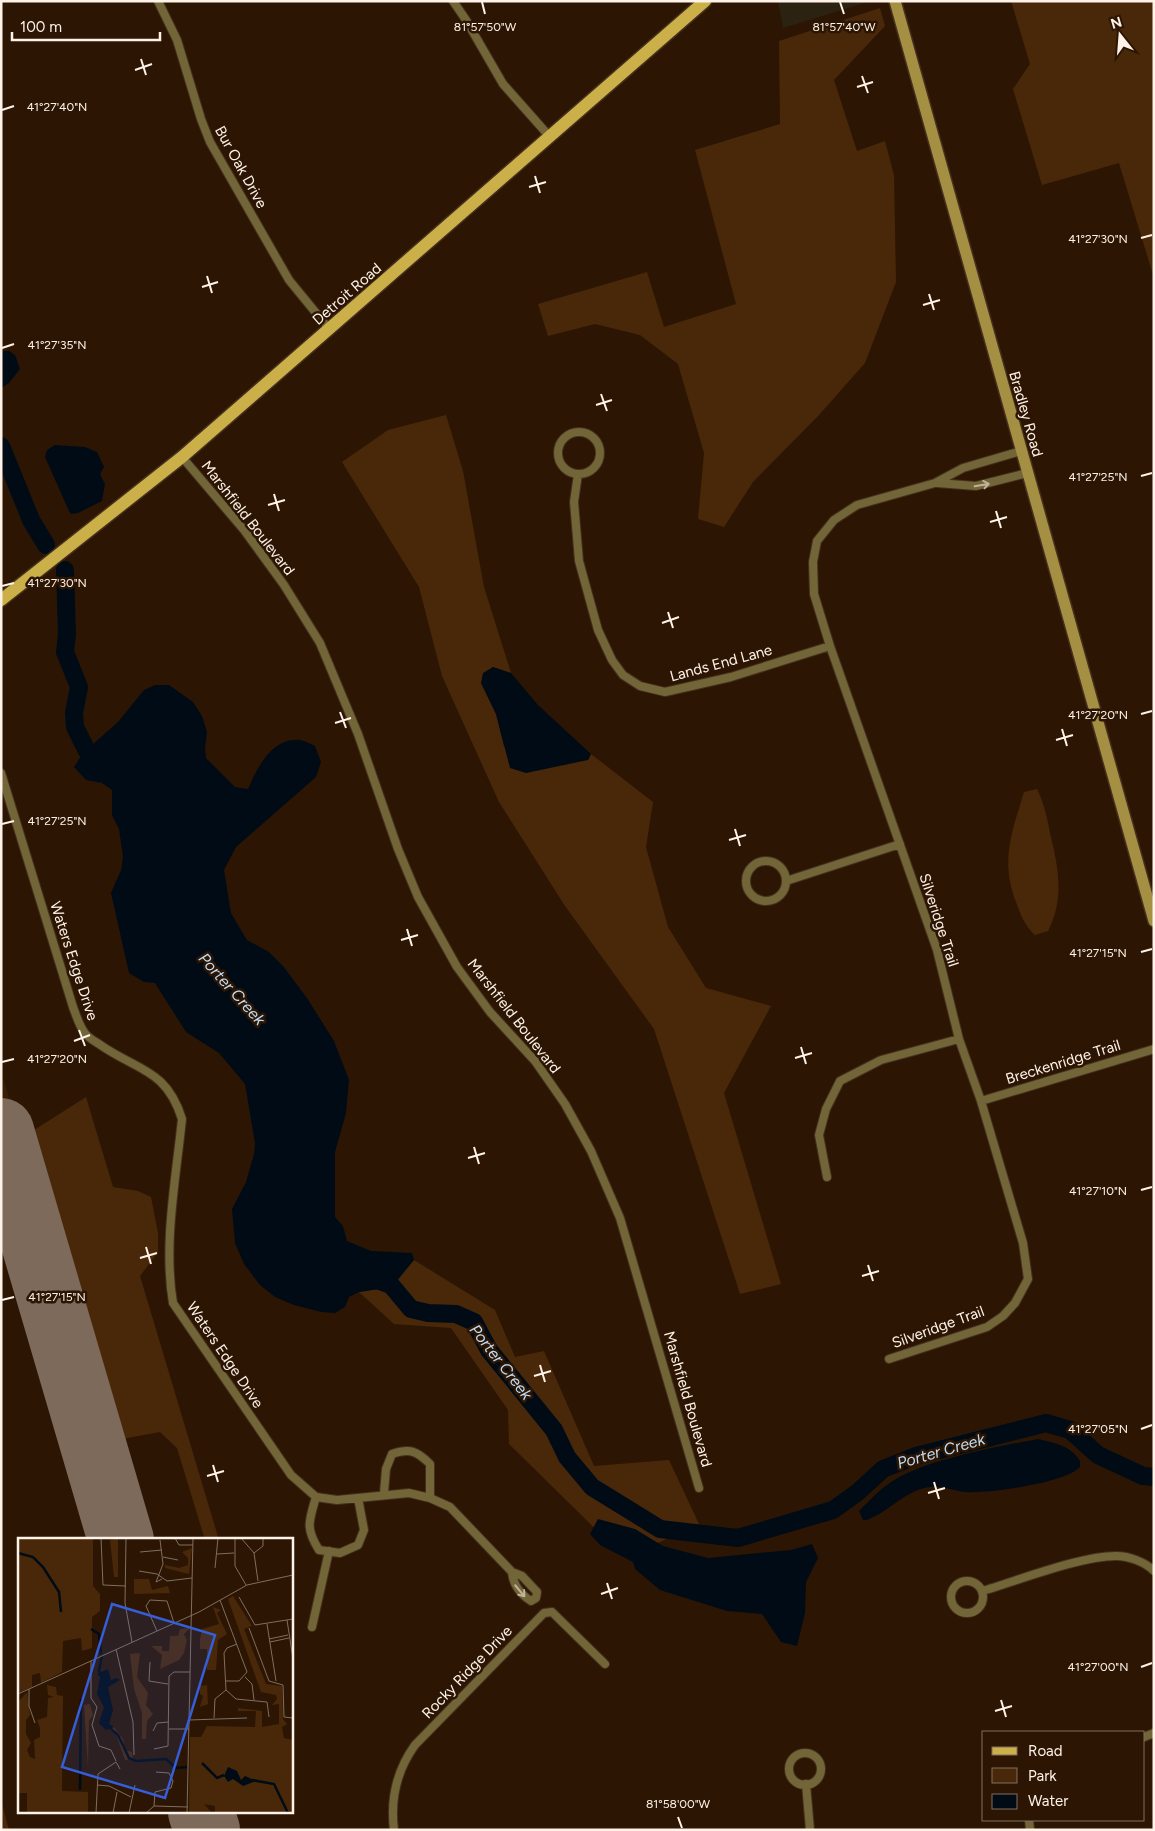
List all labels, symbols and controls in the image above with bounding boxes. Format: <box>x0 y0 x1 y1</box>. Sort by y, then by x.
scale bar <box>12 10 160 42</box>
north arrow <box>1095 10 1145 60</box>
text: N <box>1109 13 1124 33</box>
text: 100 m <box>20 18 62 36</box>
text: 81°57'50"W <box>454 20 517 34</box>
text: 81°57'40"W <box>812 20 876 34</box>
text: 41°27'40"N <box>27 100 87 114</box>
street label: Bur Oak Drive <box>211 123 271 211</box>
text: 41°27'30"N <box>1068 232 1128 246</box>
street label: Detroit Road <box>309 259 385 329</box>
text: 41°27'35"N <box>28 338 86 352</box>
street label: Bradley Road <box>1005 369 1047 459</box>
street label: Marshfield Boulevard <box>198 457 298 579</box>
text: 41°27'25"N <box>1068 470 1128 484</box>
one-way arrow <box>973 480 989 490</box>
text: 41°27'30"N <box>27 576 87 590</box>
street label: Lands End Lane <box>668 641 774 685</box>
text: 41°27'20"N <box>1068 708 1128 722</box>
text: 41°27'25"N <box>27 814 87 828</box>
street label: Silveridge Trail <box>915 871 963 969</box>
street label: Waters Edge Drive <box>46 899 102 1023</box>
text: 41°27'15"N <box>1069 946 1127 960</box>
water label: Porter Creek <box>195 949 270 1030</box>
street label: Marshfield Boulevard <box>464 955 564 1077</box>
street label: Breckenridge Trail <box>1003 1036 1123 1088</box>
text: 41°27'20"N <box>27 1052 87 1066</box>
text: 41°27'10"N <box>1069 1184 1127 1198</box>
text: 41°27'15"N <box>28 1290 86 1304</box>
street label: Waters Edge Drive <box>183 1299 267 1411</box>
street label: Silveridge Trail <box>889 1302 987 1352</box>
water label: Porter Creek <box>466 1321 537 1404</box>
street label: Marshfield Boulevard <box>660 1329 716 1469</box>
text: 41°27'05"N <box>1068 1422 1128 1436</box>
water label: Porter Creek <box>895 1429 988 1473</box>
inset map <box>18 1538 292 1814</box>
one-way arrow <box>515 1584 526 1597</box>
street label: Rocky Ridge Drive <box>418 1622 516 1722</box>
text: 41°27'00"N <box>1068 1660 1128 1674</box>
legend <box>982 1731 1145 1821</box>
text: Road <box>1028 1742 1063 1760</box>
text: Park <box>1028 1767 1057 1785</box>
text: Water <box>1028 1792 1068 1810</box>
text: 81°58'00"W <box>646 1797 711 1811</box>

